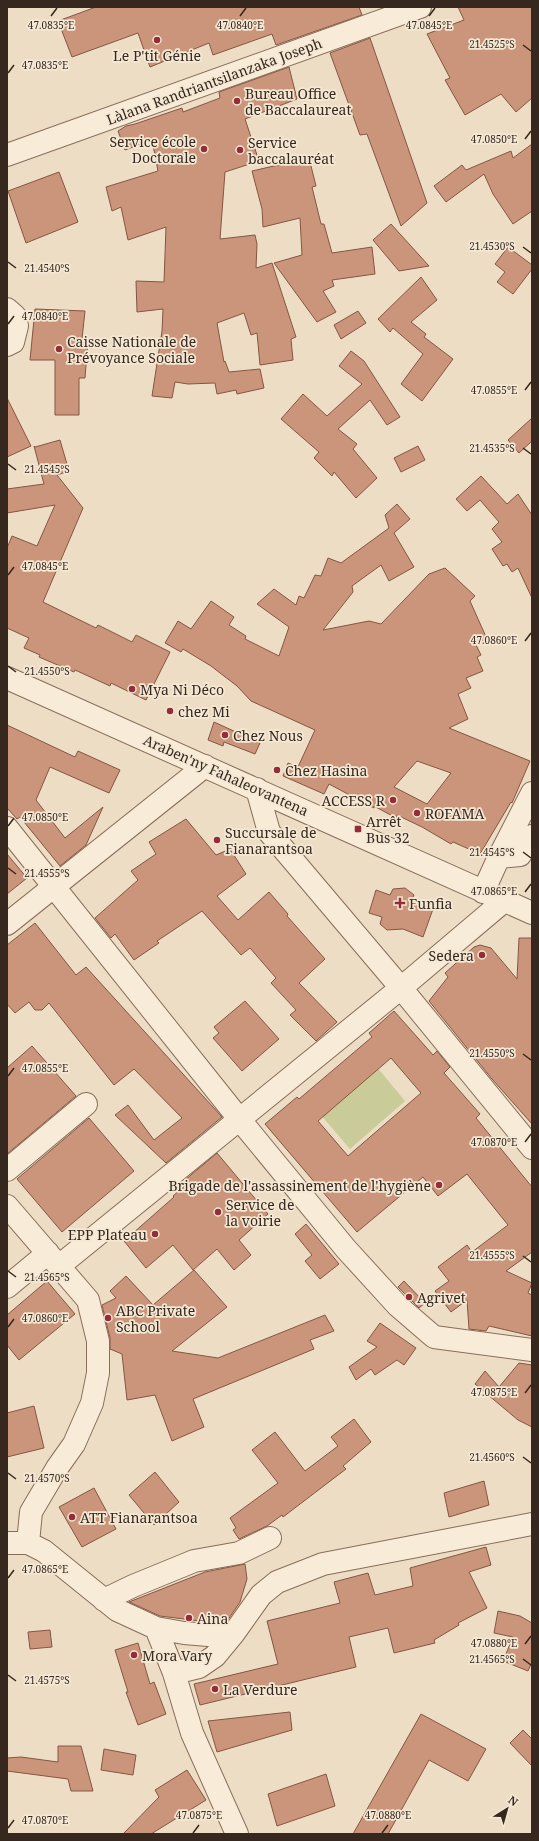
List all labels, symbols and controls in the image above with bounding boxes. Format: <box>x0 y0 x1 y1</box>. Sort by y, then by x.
text: 47.0835°E <box>28 18 74 32</box>
text: 47.0840°E <box>217 18 263 32</box>
text: 47.0845°E <box>406 18 452 32</box>
street label: Làlana Randriantsilanzaka Joseph <box>104 33 325 129</box>
marker: Le P'tit Génie <box>152 35 162 45</box>
text: 21.4525°S <box>469 37 515 51</box>
place label: Le P'tit Génie <box>113 46 201 65</box>
text: 47.0835°E <box>22 58 68 72</box>
place label: Bureau Office de Baccalaureat <box>245 84 351 119</box>
marker: Bureau Office de Baccalaureat <box>232 96 242 106</box>
place label: Service école Doctorale <box>109 132 196 167</box>
text: 47.0850°E <box>471 132 517 146</box>
place label: Service baccalauréat <box>248 133 334 168</box>
marker: Service école Doctorale <box>199 144 209 154</box>
marker: Service baccalauréat <box>235 145 245 155</box>
text: 21.4530°S <box>469 239 515 253</box>
text: 21.4540°S <box>24 261 70 275</box>
text: 47.0840°E <box>22 309 68 323</box>
place label: Caisse Nationale de Prévoyance Sociale <box>67 332 196 367</box>
marker: Caisse Nationale de Prévoyance Sociale <box>54 344 64 354</box>
text: 47.0855°E <box>471 383 517 397</box>
text: 21.4535°S <box>469 441 515 455</box>
text: 21.4545°S <box>24 462 70 476</box>
text: 47.0845°E <box>22 559 68 573</box>
text: 47.0860°E <box>471 633 517 647</box>
text: 21.4550°S <box>24 664 70 678</box>
place label: Mya Ni Déco <box>140 680 224 699</box>
marker: Mya Ni Déco <box>127 684 137 694</box>
place label: chez Mi <box>178 702 230 721</box>
marker: chez Mi <box>165 706 175 716</box>
place label: Chez Nous <box>233 726 303 745</box>
street label: Araben'ny Fahaleovantena <box>141 730 312 820</box>
marker: Chez Nous <box>220 730 230 740</box>
place label: Chez Hasina <box>285 761 368 780</box>
marker: Chez Hasina <box>272 765 282 775</box>
place label: ACCESS R <box>321 791 386 810</box>
marker: ACCESS R <box>388 795 398 805</box>
place label: ROFAMA <box>425 804 485 823</box>
marker: ROFAMA <box>412 808 422 818</box>
text: 47.0850°E <box>22 810 68 824</box>
place label: Arrêt Bus 32 <box>366 812 410 847</box>
place label: Succursale de Fianarantsoa <box>225 823 317 858</box>
marker: Arrêt Bus 32 <box>353 824 363 834</box>
marker: Succursale de Fianarantsoa <box>212 835 222 845</box>
text: 21.4545°S <box>469 845 515 859</box>
text: 21.4555°S <box>24 866 70 880</box>
text: 47.0865°E <box>471 884 517 898</box>
place label: Funfia <box>409 894 452 913</box>
marker: Funfia <box>394 897 406 909</box>
place label: Sedera <box>429 946 474 965</box>
marker: Sedera <box>477 950 487 960</box>
text: 21.4550°S <box>469 1046 515 1060</box>
text: 47.0855°E <box>22 1061 68 1075</box>
text: 47.0870°E <box>471 1135 517 1149</box>
place label: Brigade de l'assassinement de l'hygiène <box>168 1176 431 1195</box>
marker: Brigade de l'assassinement de l'hygiène <box>434 1180 444 1190</box>
place label: Service de la voirie <box>226 1195 294 1230</box>
marker: Service de la voirie <box>213 1207 223 1217</box>
place label: EPP Plateau <box>68 1225 147 1244</box>
marker: EPP Plateau <box>150 1229 160 1239</box>
text: 21.4555°S <box>469 1248 515 1262</box>
text: 21.4565°S <box>24 1270 70 1284</box>
place label: Agrivet <box>417 1288 466 1307</box>
marker: Agrivet <box>404 1292 414 1302</box>
place label: ABC Private School <box>116 1301 195 1336</box>
text: 47.0860°E <box>22 1311 68 1325</box>
marker: ABC Private School <box>103 1313 113 1323</box>
text: 47.0875°E <box>471 1385 517 1399</box>
text: 21.4560°S <box>469 1450 515 1464</box>
text: 21.4570°S <box>24 1471 70 1485</box>
place label: ATT Fianarantsoa <box>80 1508 198 1527</box>
marker: ATT Fianarantsoa <box>67 1512 77 1522</box>
text: 47.0865°E <box>22 1562 68 1576</box>
place label: Aina <box>197 1609 228 1628</box>
marker: Aina <box>184 1613 194 1623</box>
text: 47.0880°E <box>471 1636 517 1650</box>
place label: Mora Vary <box>142 1646 212 1665</box>
marker: Mora Vary <box>129 1650 139 1660</box>
text: 21.4565°S <box>469 1652 515 1666</box>
text: 21.4575°S <box>24 1673 70 1687</box>
place label: La Verdure <box>223 1680 298 1699</box>
marker: La Verdure <box>210 1684 220 1694</box>
north arrow <box>487 1789 527 1829</box>
text: N <box>505 1792 522 1809</box>
text: 47.0875°E <box>176 1808 222 1822</box>
text: 47.0880°E <box>365 1808 411 1822</box>
text: 47.0870°E <box>22 1813 68 1827</box>

